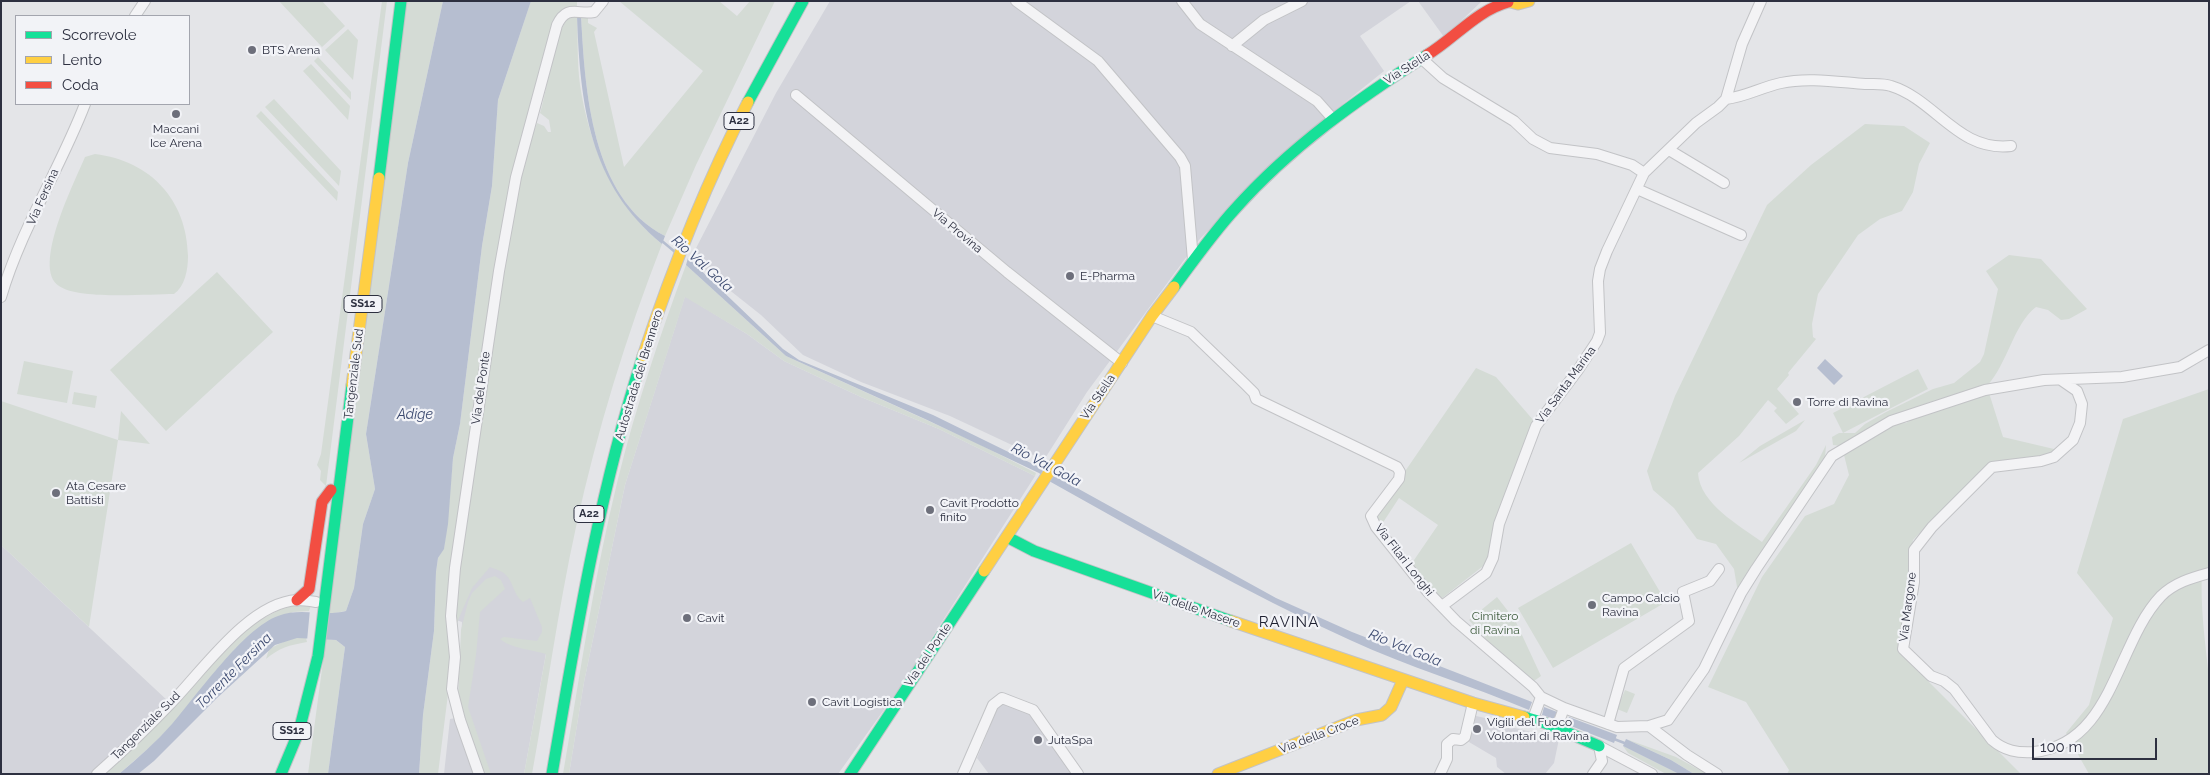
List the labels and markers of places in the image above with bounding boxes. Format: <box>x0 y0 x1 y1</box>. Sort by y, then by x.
place label: BTS Arena <box>262 43 320 57</box>
marker: BTS Arena <box>246 44 258 56</box>
marker: Maccani Ice Arena <box>170 108 182 120</box>
place label: Maccani Ice Arena <box>150 122 202 150</box>
place label: E-Pharma <box>1080 269 1135 283</box>
marker: E-Pharma <box>1064 270 1076 282</box>
place label: Torre di Ravina <box>1807 395 1888 409</box>
marker: Torre di Ravina <box>1791 396 1803 408</box>
place label: Ata Cesare Battisti <box>66 479 126 507</box>
marker: Ata Cesare Battisti <box>50 487 62 499</box>
place label: Cavit Prodotto finito <box>940 496 1019 524</box>
marker: Cavit Prodotto finito <box>924 504 936 516</box>
place label: Campo Calcio Ravina <box>1602 591 1680 619</box>
marker: Campo Calcio Ravina <box>1586 599 1598 611</box>
place label: Cavit <box>697 611 725 625</box>
marker: Cavit <box>681 612 693 624</box>
place label: Cavit Logistica <box>822 695 902 709</box>
marker: Cavit Logistica <box>806 696 818 708</box>
place label: Vigili del Fuoco Volontari di Ravina <box>1487 715 1589 743</box>
marker: Vigili del Fuoco Volontari di Ravina <box>1471 723 1483 735</box>
place label: JutaSpa <box>1048 733 1093 747</box>
marker: JutaSpa <box>1032 734 1044 746</box>

